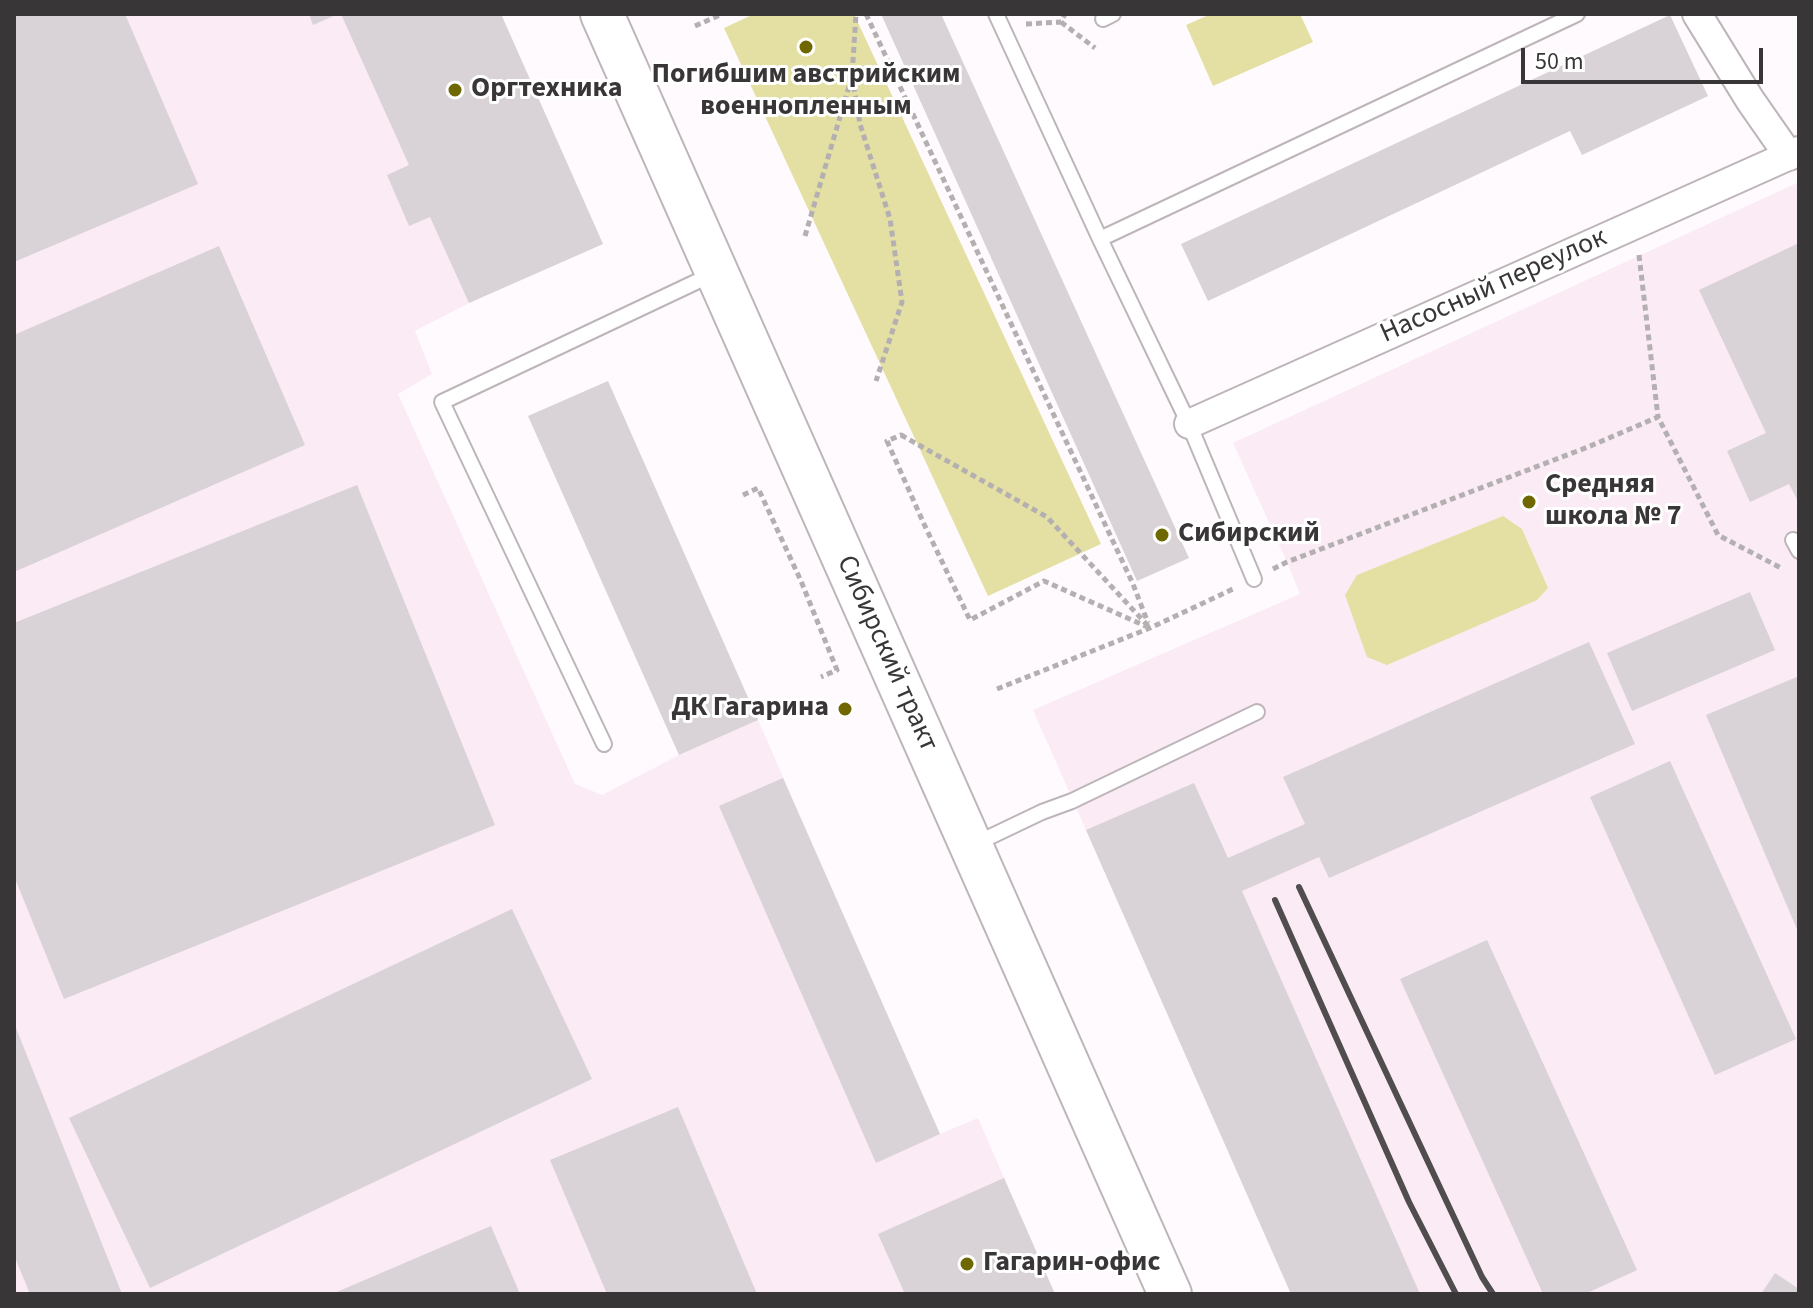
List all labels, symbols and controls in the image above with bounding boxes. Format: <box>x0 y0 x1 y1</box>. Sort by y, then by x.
scale bar <box>1525 32 1767 82</box>
marker: Погибшим австрийским военнопленным <box>797 38 815 56</box>
text: 50 m <box>1535 44 1584 79</box>
place label: Погибшим австрийским военнопленным <box>651 59 961 125</box>
place label: Оргтехника <box>471 73 622 107</box>
marker: Оргтехника <box>446 81 464 99</box>
street label: Насосный переулок <box>1376 222 1612 352</box>
place label: Средняя школа № 7 <box>1545 469 1681 535</box>
marker: Средняя школа № 7 <box>1520 493 1538 511</box>
place label: Сибирский <box>1178 518 1320 552</box>
marker: Сибирский <box>1153 526 1171 544</box>
street label: Сибирский тракт <box>828 551 944 757</box>
place label: ДК Гагарина <box>671 692 829 726</box>
marker: ДК Гагарина <box>836 700 854 718</box>
place label: Гагарин-офис <box>983 1247 1160 1281</box>
marker: Гагарин-офис <box>958 1255 976 1273</box>

